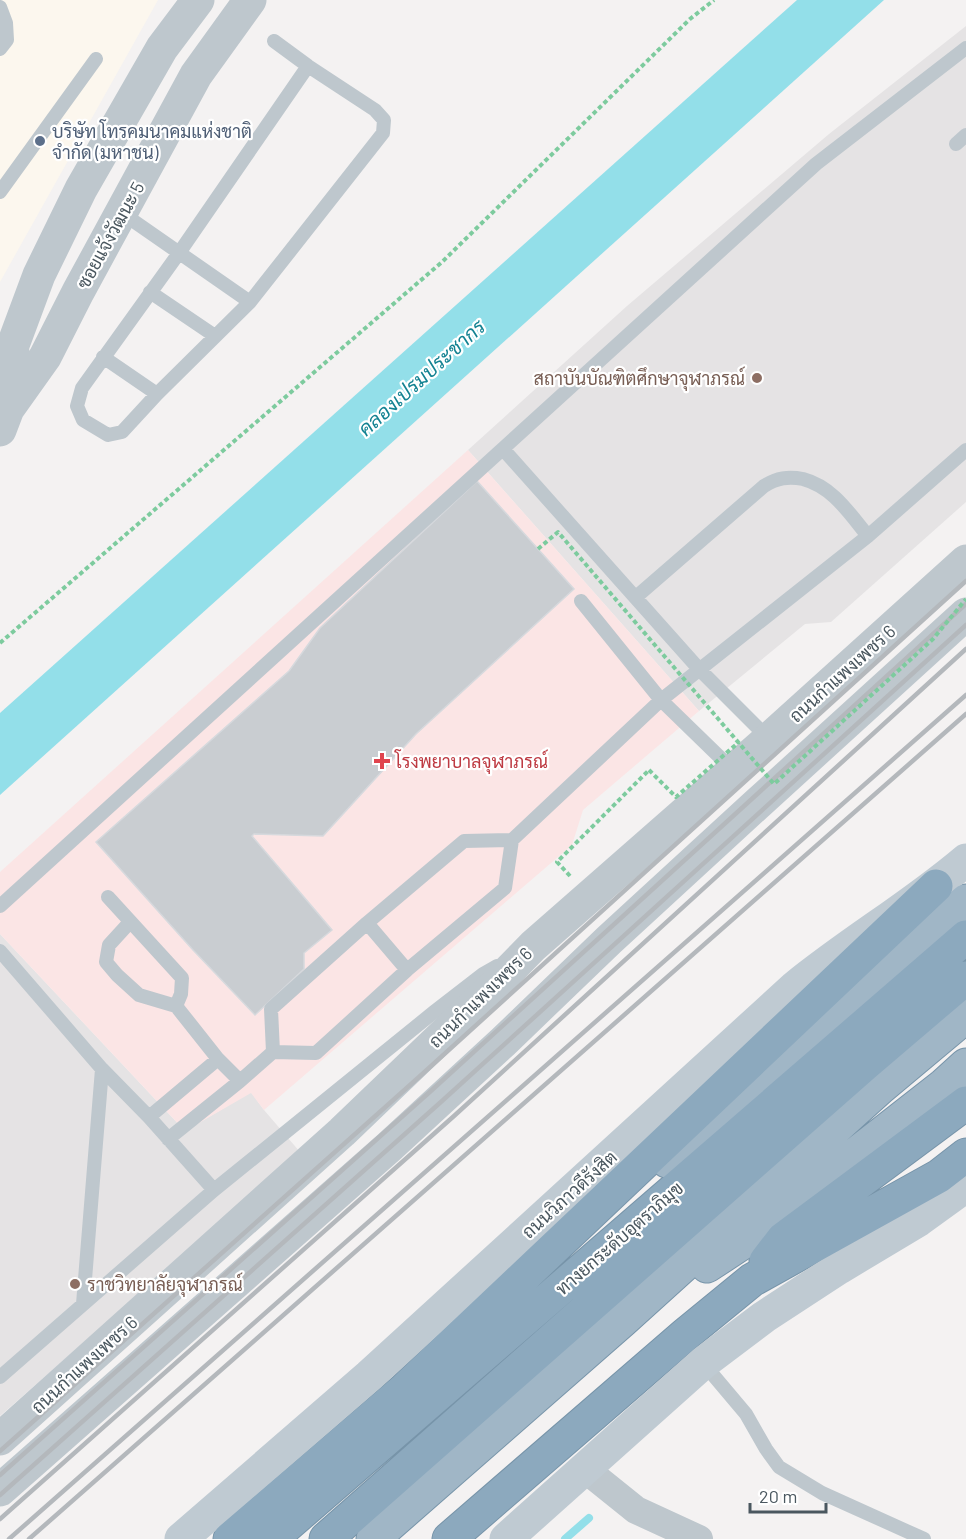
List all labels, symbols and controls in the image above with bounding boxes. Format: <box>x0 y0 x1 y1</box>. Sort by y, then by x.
place label: บริษัท โทรคมนาคมแห่งชาติ จำกัด (มหาชน) <box>52 119 252 163</box>
marker: บริษัท โทรคมนาคมแห่งชาติ จำกัด (มหาชน) <box>33 134 47 148</box>
street label: ซอยแจ้งวัฒนะ 5 <box>72 178 148 292</box>
water label: คลองเปรมประชากร <box>353 313 490 440</box>
place label: สถาบันบัณฑิตศึกษาจุฬาภรณ์ <box>533 366 745 391</box>
marker: สถาบันบัณฑิตศึกษาจุฬาภรณ์ <box>750 371 764 385</box>
street label: ถนนกำแพงเพชร 6 <box>784 620 900 726</box>
place label: โรงพยาบาลจุฬาภรณ์ <box>394 749 548 774</box>
marker: โรงพยาบาลจุฬาภรณ์ <box>373 752 391 770</box>
street label: ถนนกำแพงเพชร 6 <box>424 942 536 1052</box>
street label: ถนนวิภาวดีรังสิต <box>516 1145 621 1243</box>
street label: ทางยกระดับอุตราภิมุข <box>551 1177 689 1301</box>
place label: ราชวิทยาลัยจุฬาภรณ์ <box>87 1272 243 1297</box>
marker: ราชวิทยาลัยจุฬาภรณ์ <box>68 1277 82 1291</box>
street label: ถนนกำแพงเพชร 6 <box>26 1311 142 1417</box>
scale bar <box>750 1476 826 1514</box>
text: 20 m <box>759 1485 797 1507</box>

